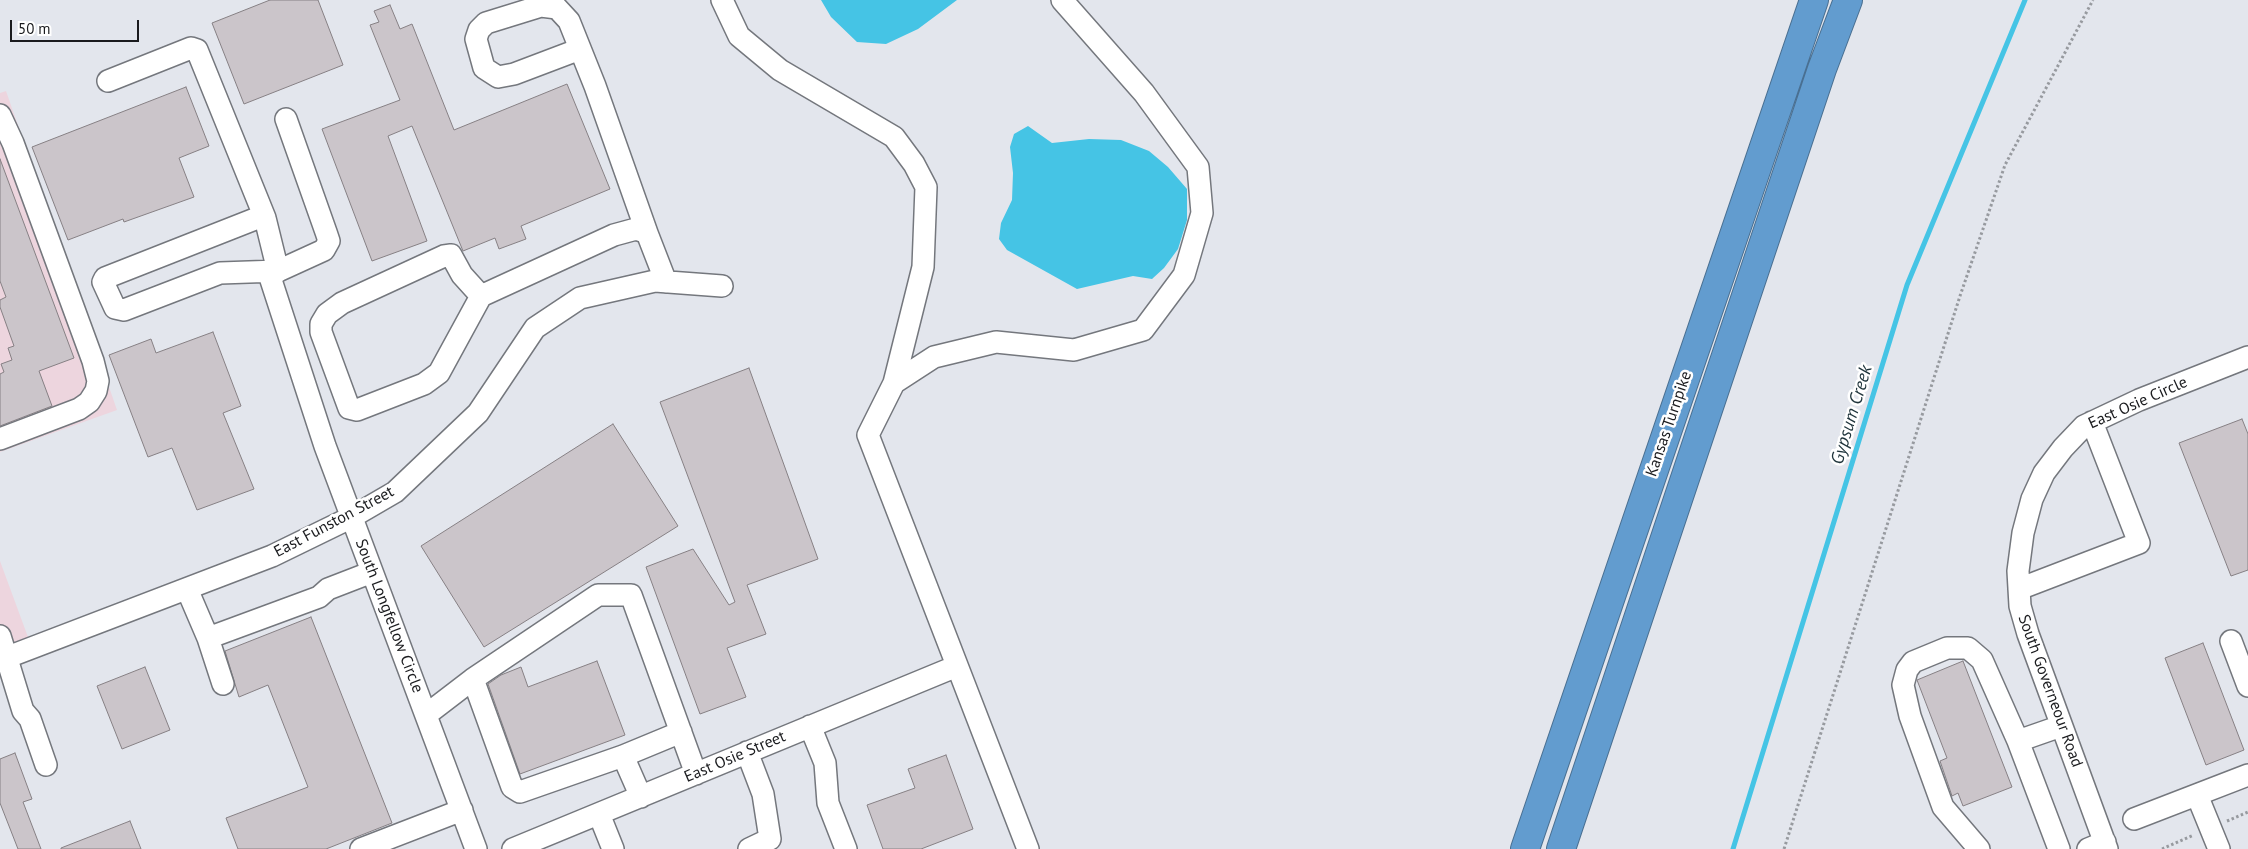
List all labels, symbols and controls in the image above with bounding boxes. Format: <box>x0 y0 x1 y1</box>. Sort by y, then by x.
scale bar <box>12 10 141 42</box>
text: 50 m <box>18 19 51 38</box>
water label: Gypsum Creek <box>1827 363 1877 467</box>
street label: Kansas Turnpike <box>1642 369 1696 479</box>
street label: East Osie Circle <box>2086 373 2190 433</box>
street label: East Funston Street <box>271 482 397 562</box>
street label: South Longfellow Circle <box>351 536 427 696</box>
street label: South Governeour Road <box>2013 612 2087 770</box>
street label: East Osie Street <box>681 727 789 787</box>

